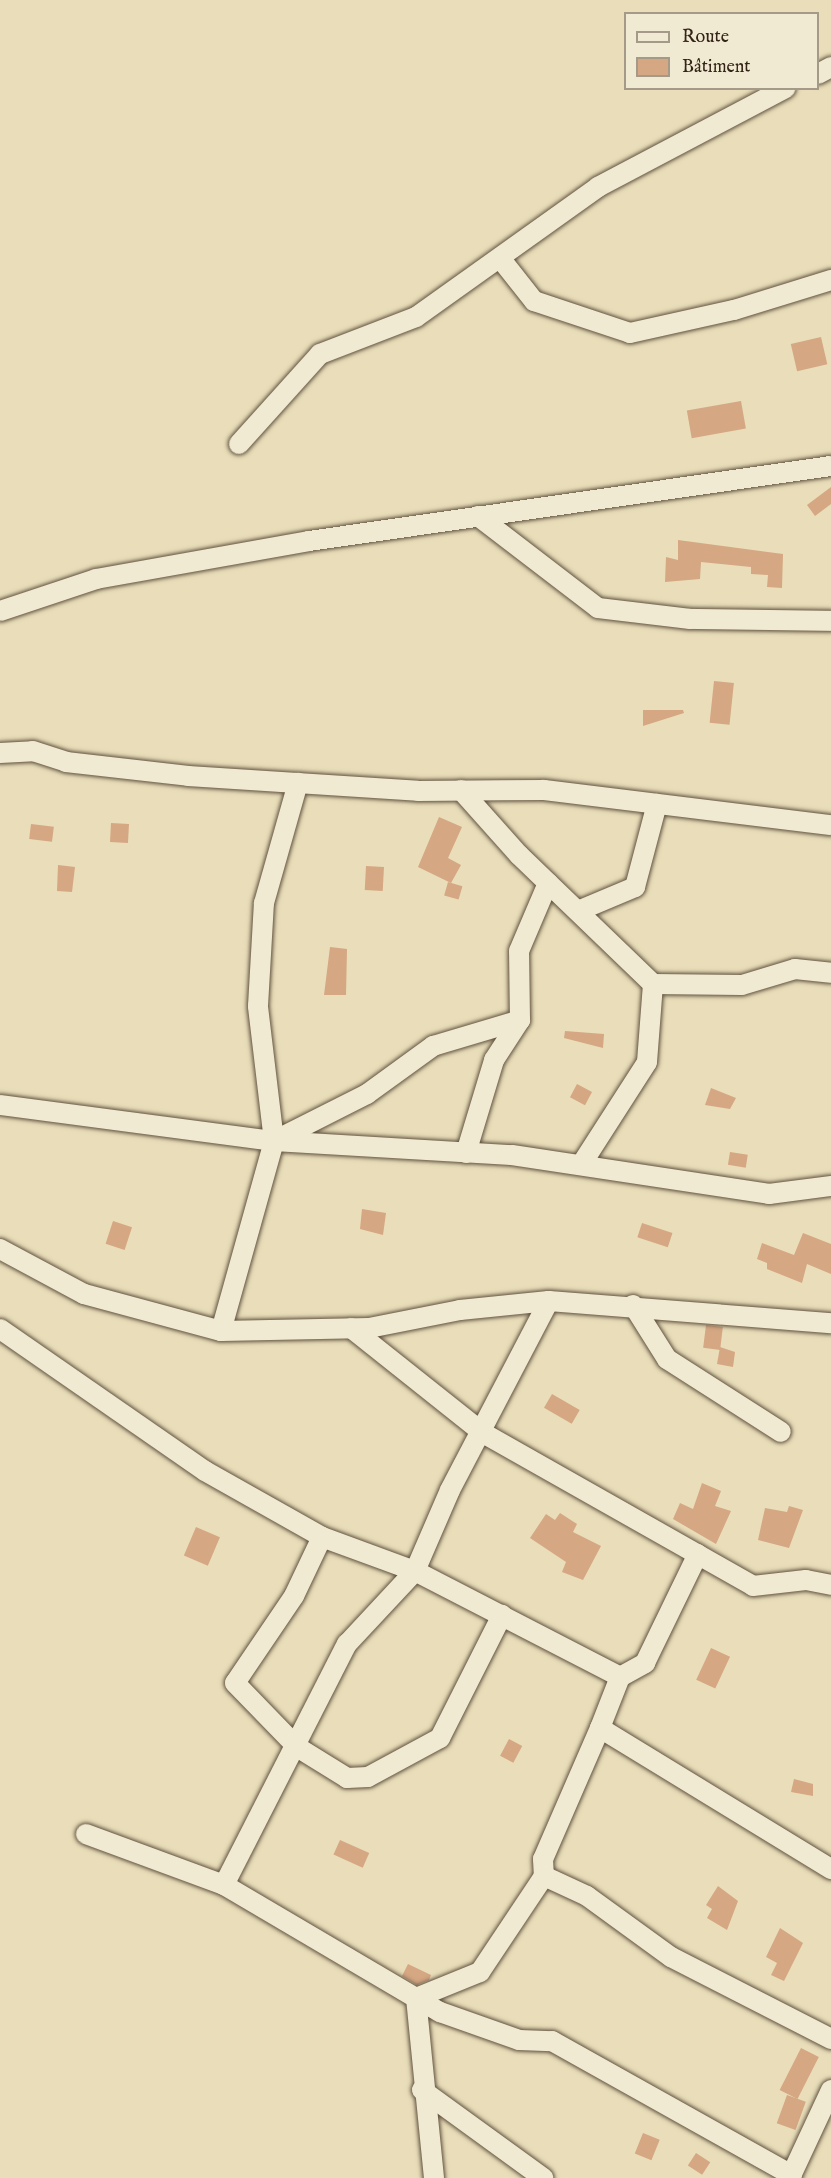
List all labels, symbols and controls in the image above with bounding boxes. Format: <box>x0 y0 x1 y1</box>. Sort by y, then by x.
legend <box>624 12 819 90</box>
text: Route <box>682 26 729 49</box>
text: Bâtiment <box>682 56 751 79</box>

